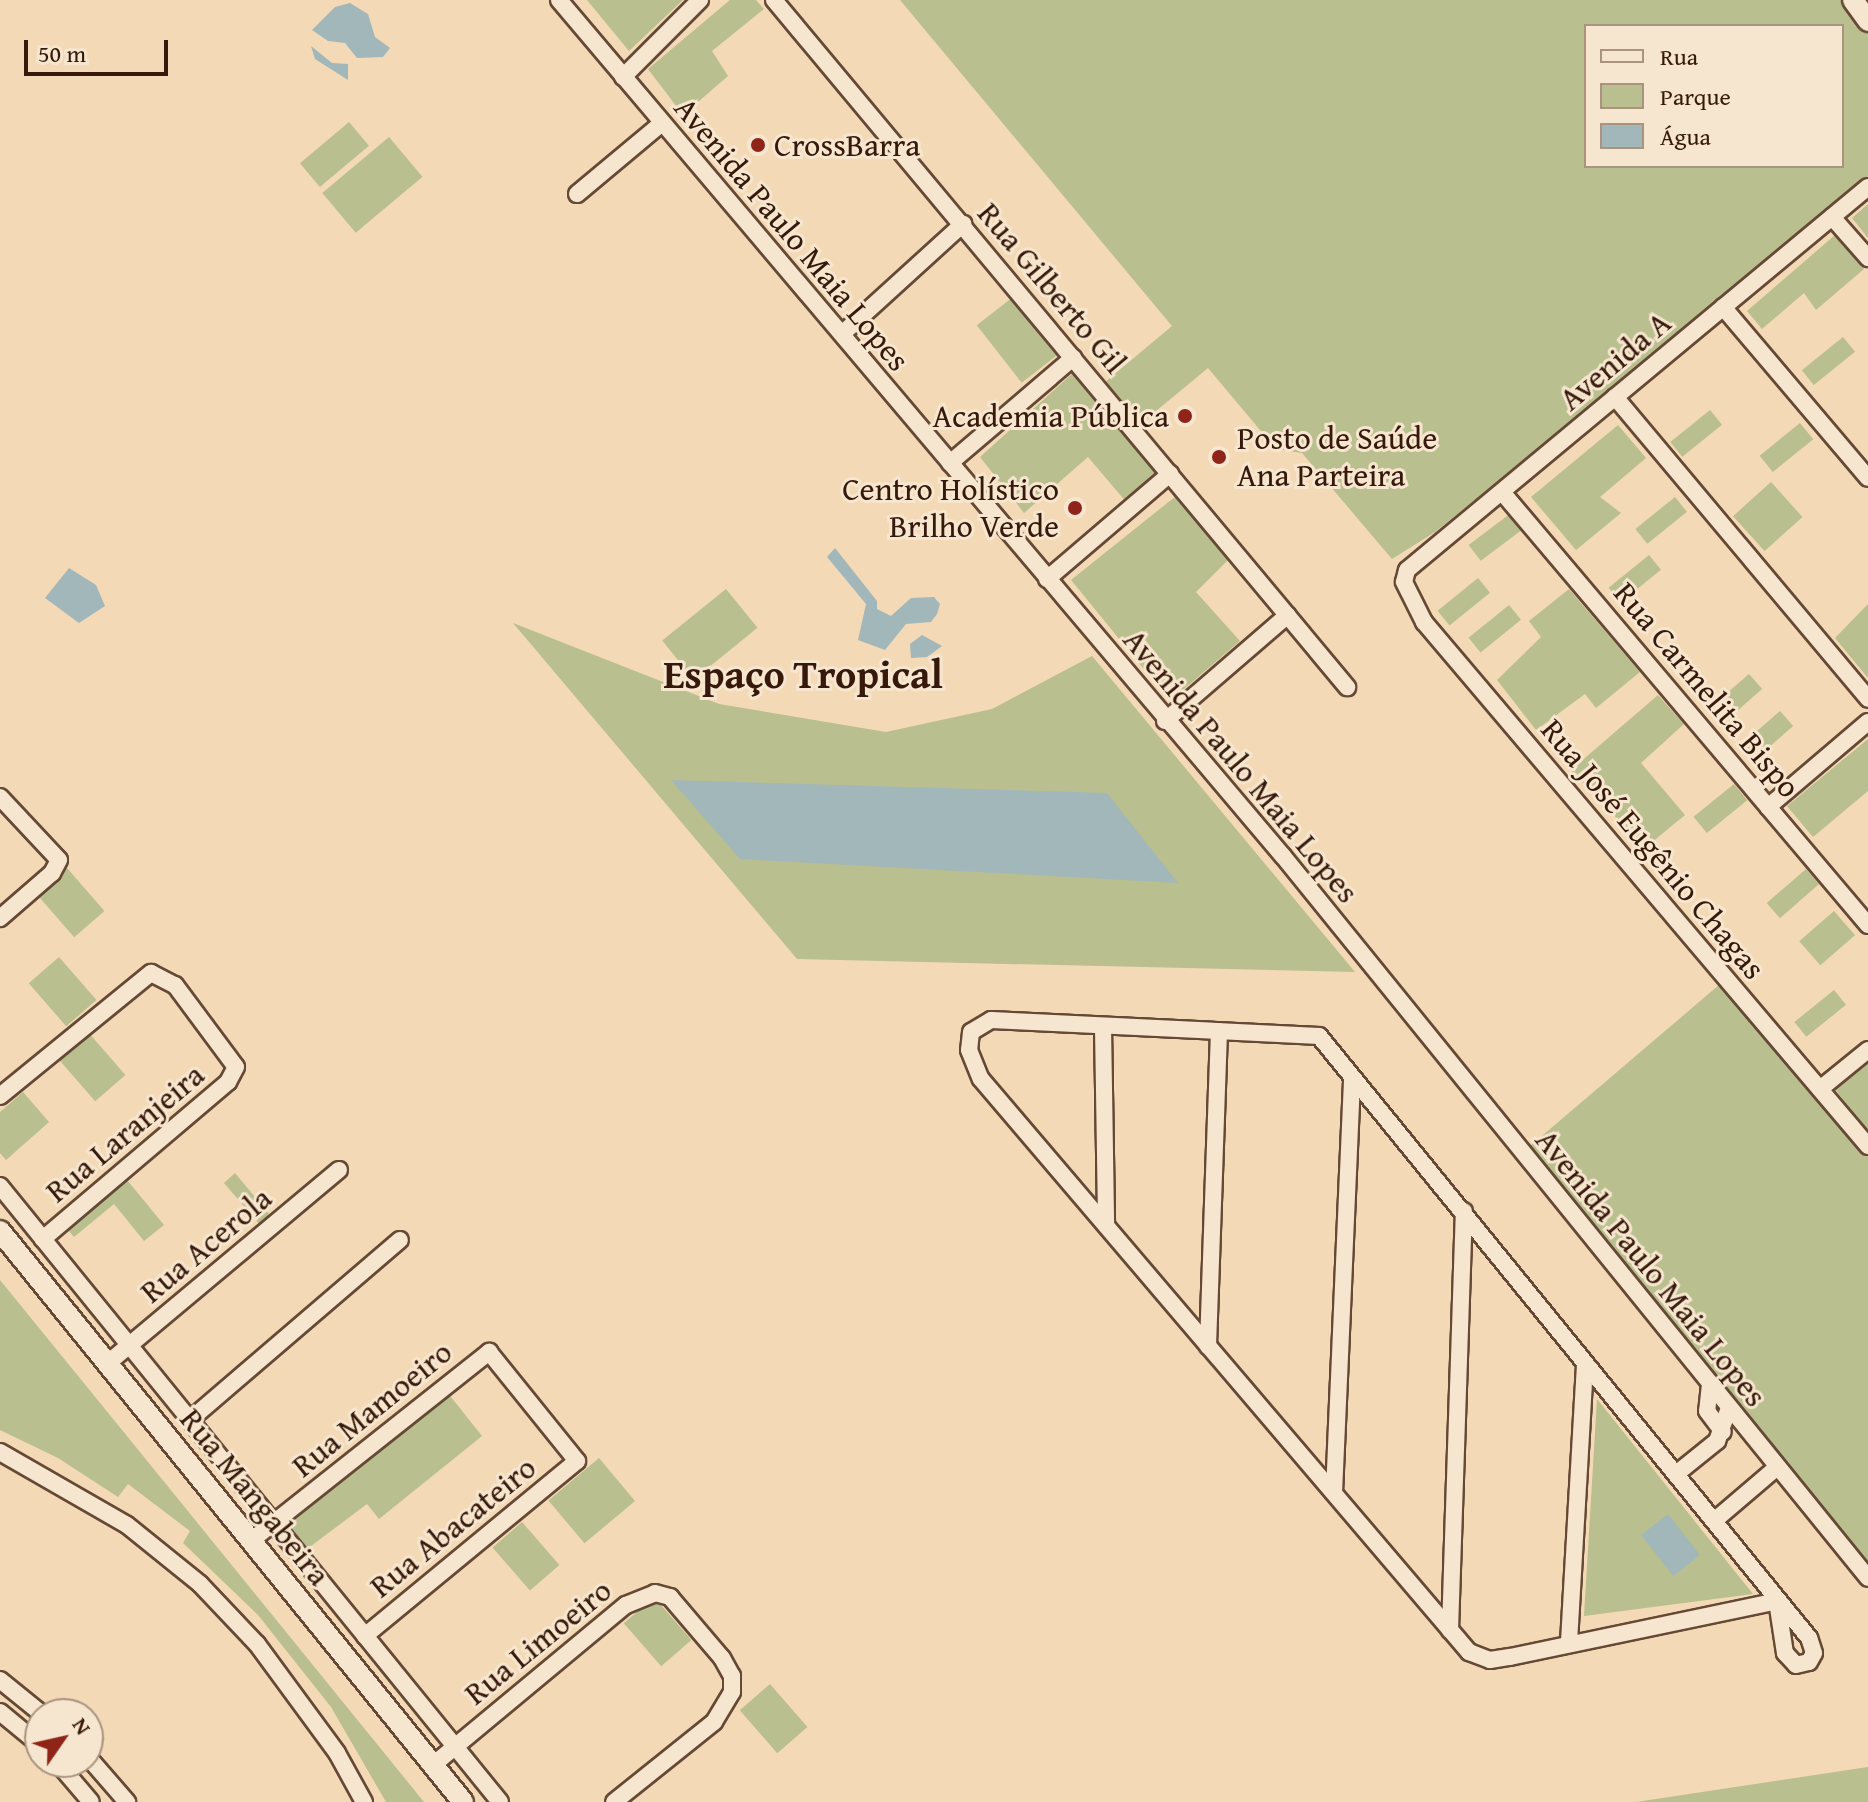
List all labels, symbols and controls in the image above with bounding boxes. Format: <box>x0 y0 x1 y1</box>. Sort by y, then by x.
scale bar <box>28 24 172 74</box>
legend <box>1584 24 1844 168</box>
text: 50 m <box>38 36 86 71</box>
text: Rua <box>1660 39 1698 74</box>
text: Parque <box>1660 79 1731 114</box>
street label: Avenida Paulo Maia Lopes <box>666 89 918 379</box>
text: Água <box>1660 119 1711 154</box>
place label: CrossBarra <box>774 126 920 164</box>
marker: CrossBarra <box>749 136 767 154</box>
street label: Rua Gilberto Gil <box>969 195 1135 381</box>
street label: Avenida A <box>1551 303 1679 419</box>
place label: Academia Pública <box>933 397 1169 435</box>
marker: Academia Pública <box>1176 407 1194 425</box>
place label: Posto de Saúde Ana Parteira <box>1237 420 1437 495</box>
marker: Posto de Saúde Ana Parteira <box>1208 446 1230 468</box>
place label: Centro Holístico Brilho Verde <box>842 471 1059 546</box>
marker: Centro Holístico Brilho Verde <box>1066 499 1084 517</box>
street label: Rua Carmelita Bispo <box>1606 574 1808 806</box>
street label: Avenida Paulo Maia Lopes <box>1115 621 1367 911</box>
district label: Espaço Tropical <box>663 650 943 698</box>
street label: Rua José Eugênio Chagas <box>1533 711 1773 987</box>
street label: Rua Laranjeira <box>38 1056 212 1210</box>
street label: Avenida Paulo Maia Lopes <box>1527 1122 1775 1414</box>
street label: Rua Acerola <box>133 1179 279 1311</box>
street label: Rua Mamoeiro <box>284 1333 460 1485</box>
street label: Rua Mangabeira <box>172 1401 338 1593</box>
street label: Rua Abacateiro <box>362 1448 544 1606</box>
street label: Rua Limoeiro <box>457 1571 619 1713</box>
north arrow <box>24 1698 104 1778</box>
text: N <box>65 1711 100 1741</box>

